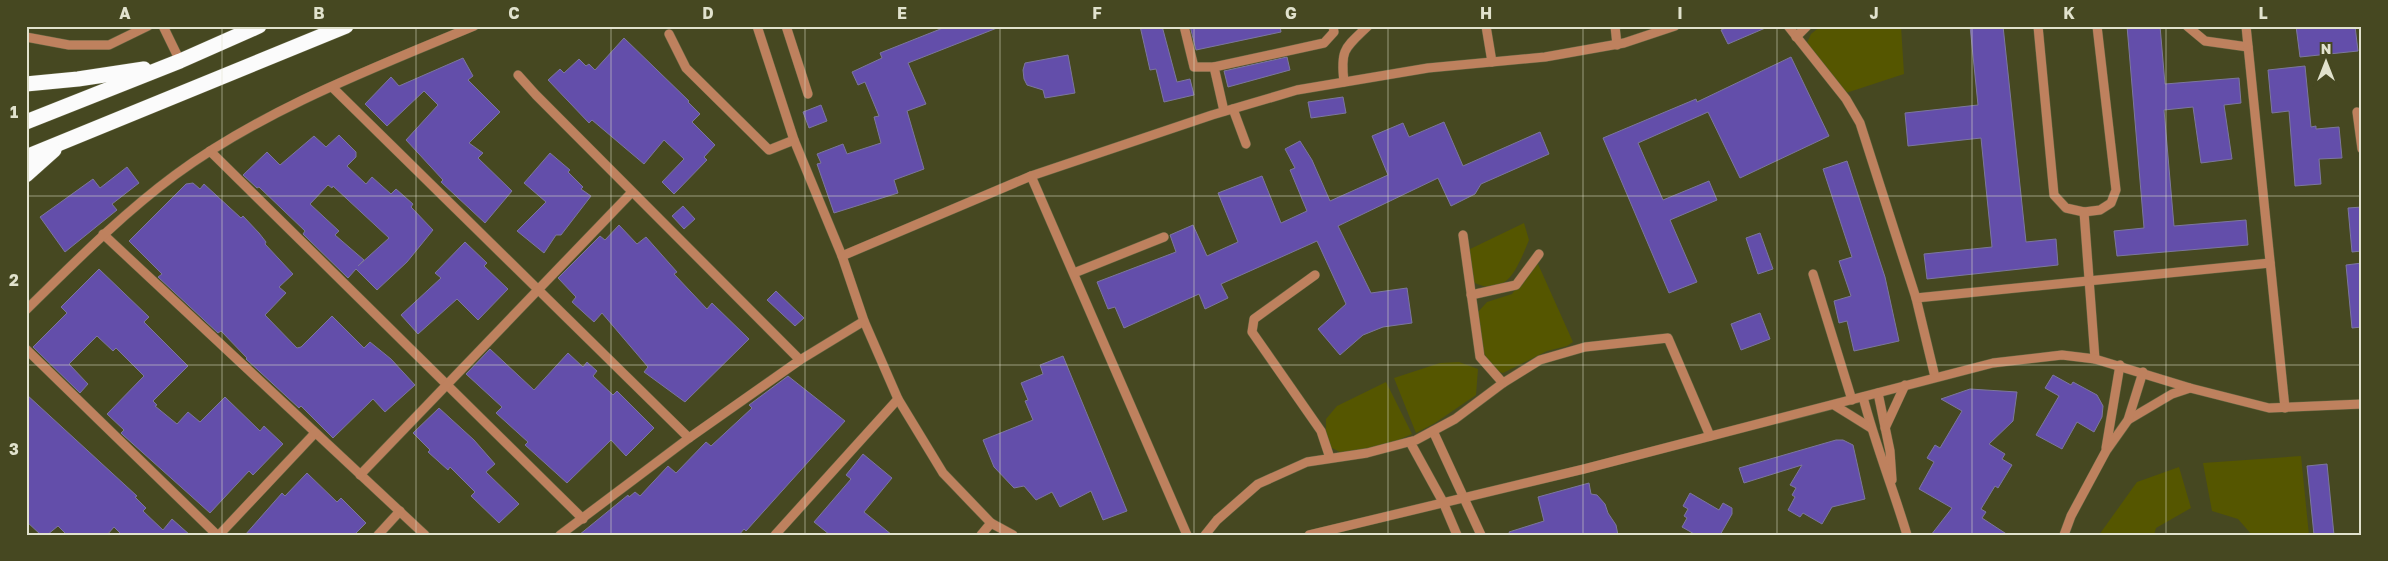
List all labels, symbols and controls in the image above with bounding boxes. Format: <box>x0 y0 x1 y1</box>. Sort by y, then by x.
text: A <box>119 3 131 23</box>
text: B <box>313 3 325 23</box>
text: C <box>508 3 520 23</box>
text: D <box>702 3 714 23</box>
text: E <box>897 3 907 23</box>
text: F <box>1092 3 1102 23</box>
text: G <box>1285 3 1297 23</box>
text: H <box>1480 3 1492 23</box>
text: I <box>1677 3 1683 23</box>
text: J <box>1869 3 1879 23</box>
text: K <box>2063 3 2075 23</box>
text: L <box>2258 3 2268 23</box>
north arrow <box>2300 38 2350 88</box>
text: N <box>2321 40 2331 57</box>
text: 1 <box>10 102 18 122</box>
text: 2 <box>9 270 19 290</box>
text: 3 <box>9 439 19 459</box>

